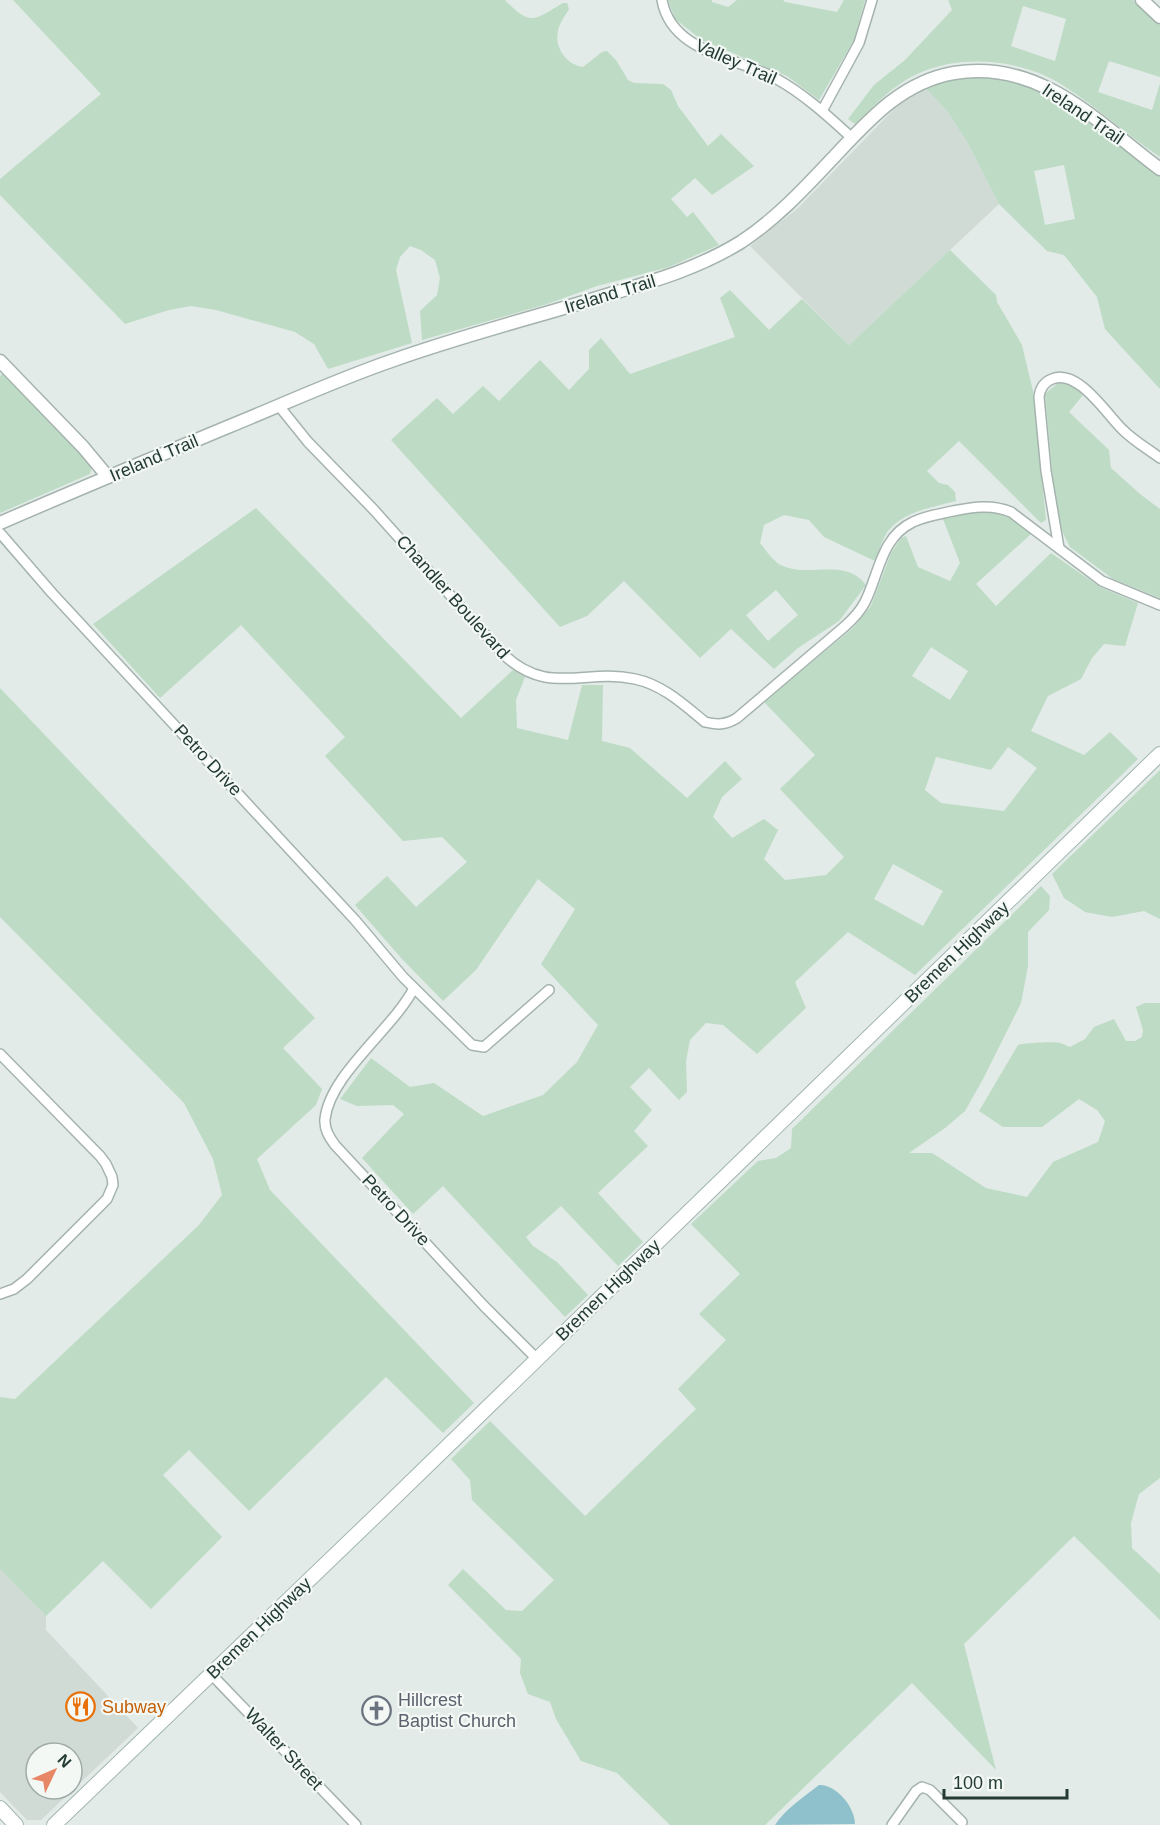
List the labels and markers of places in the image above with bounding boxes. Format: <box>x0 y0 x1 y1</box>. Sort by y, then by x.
place label: Hillcrest Baptist Church <box>398 1690 516 1731</box>
restaurant icon: Subway <box>65 1691 97 1723</box>
church icon: Hillcrest Baptist Church <box>361 1694 393 1726</box>
place label: Subway <box>102 1697 166 1717</box>

